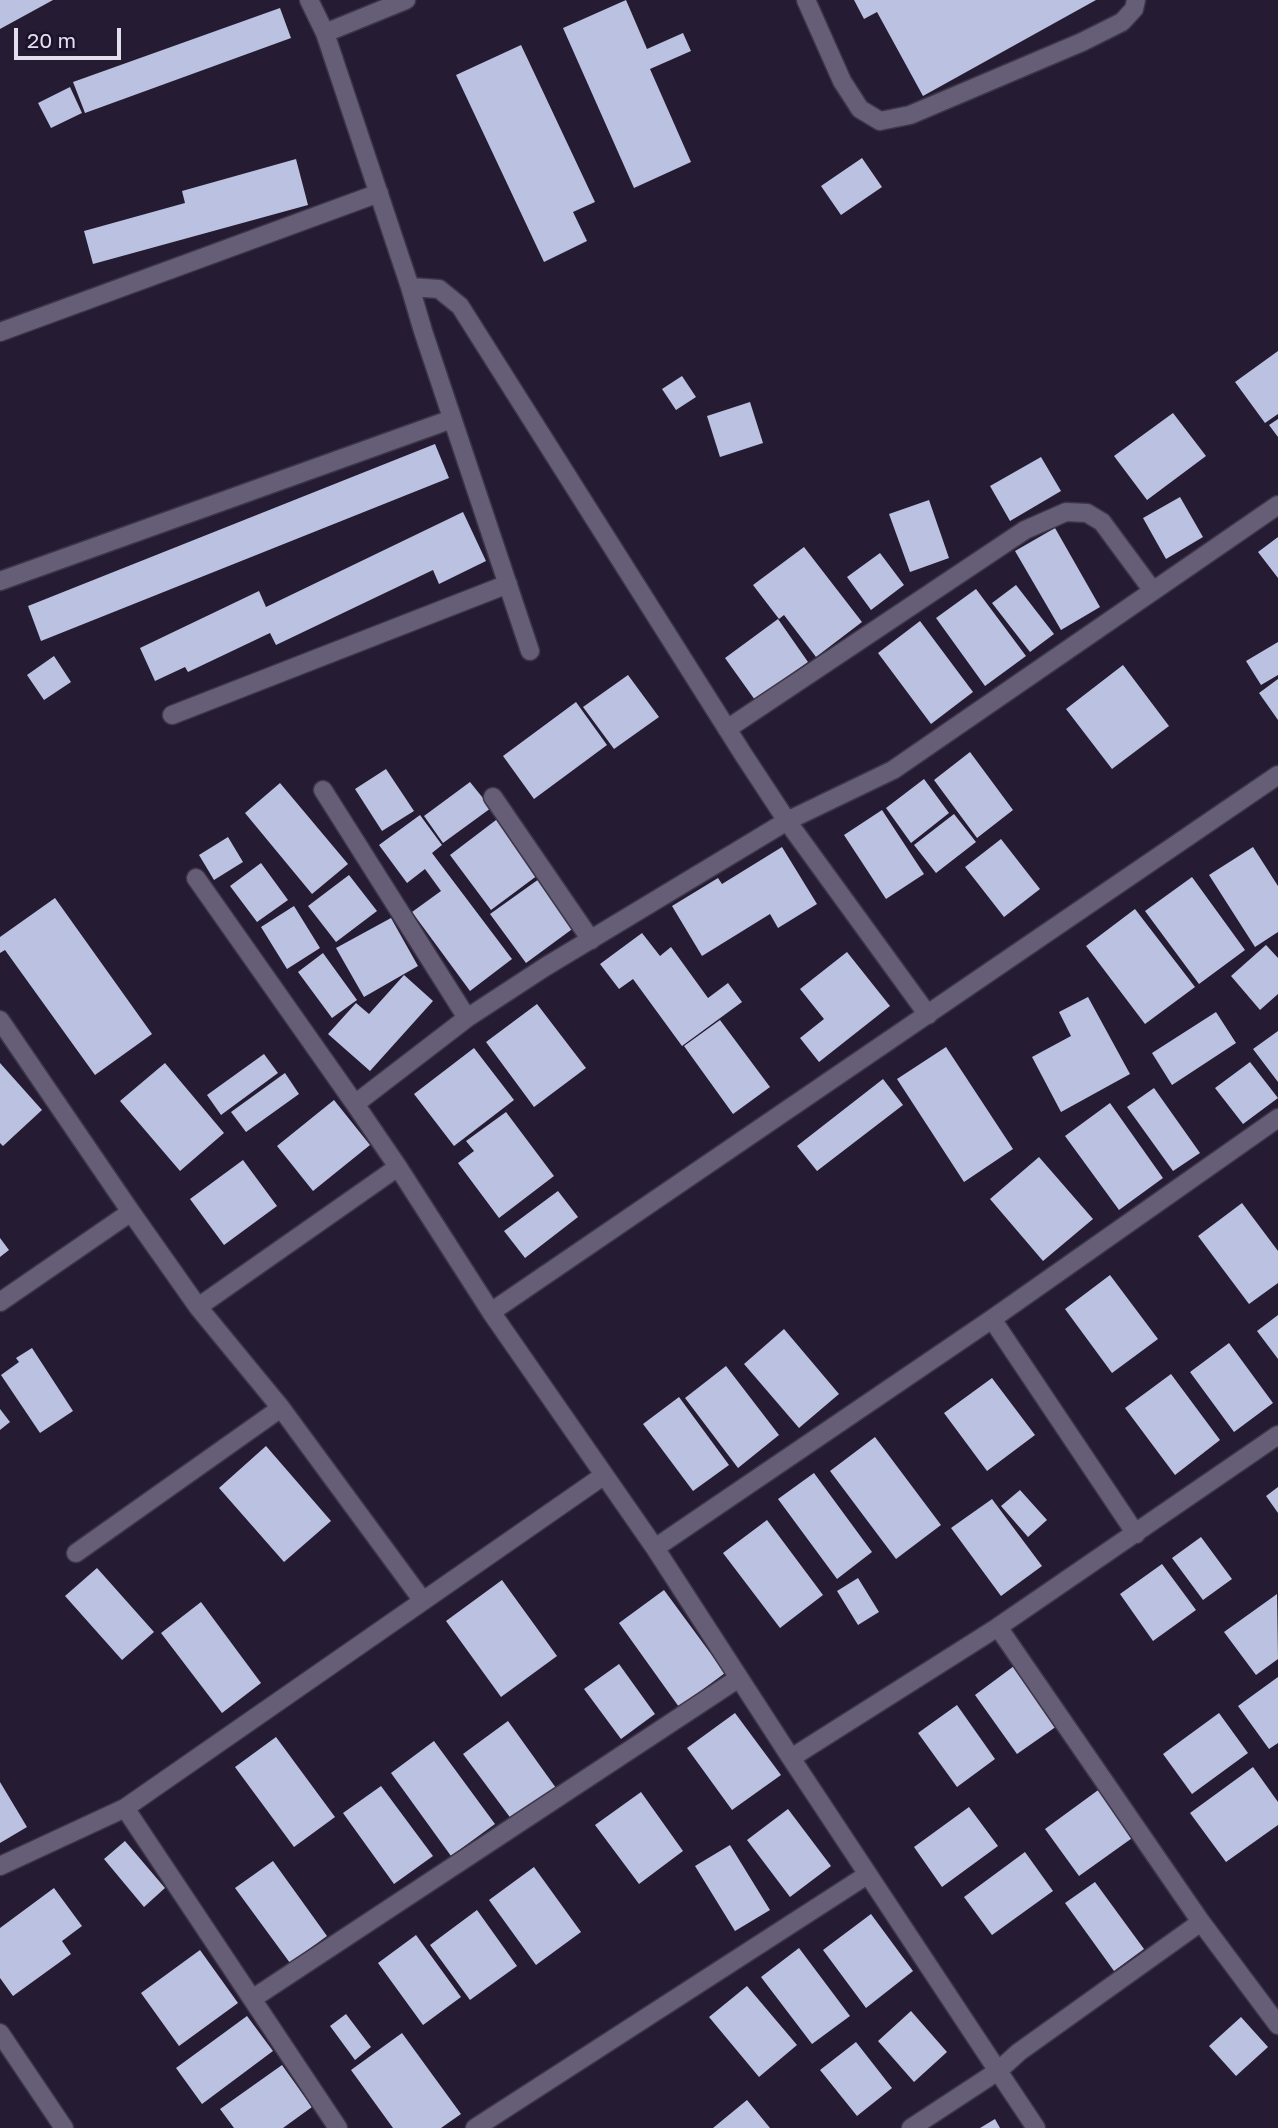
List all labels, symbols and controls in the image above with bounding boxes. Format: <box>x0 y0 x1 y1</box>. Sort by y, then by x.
scale bar <box>18 14 124 58</box>
text: 20 m <box>27 27 76 53</box>

